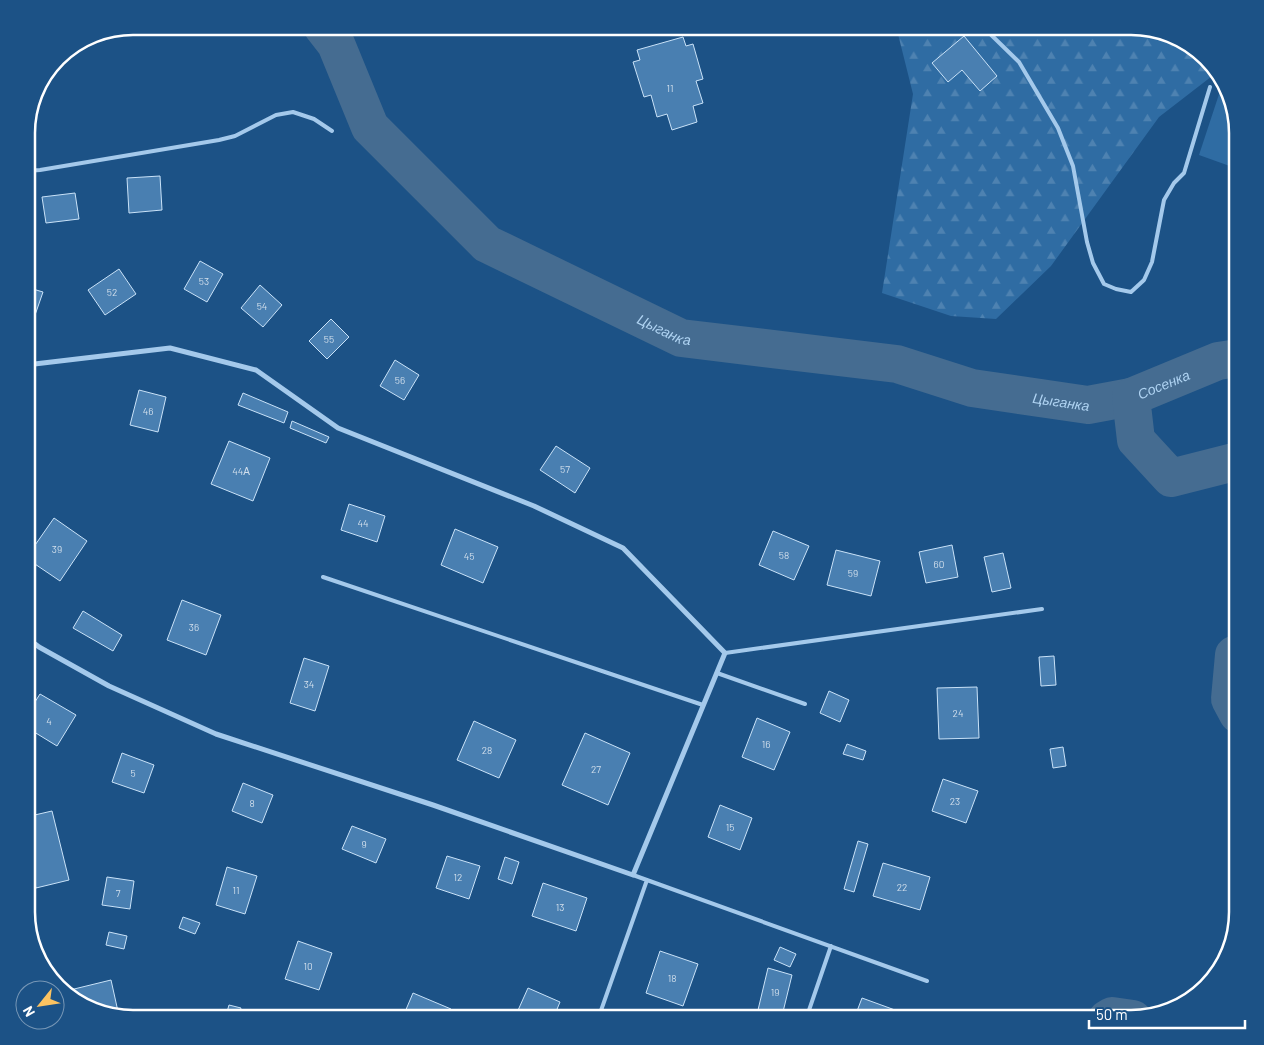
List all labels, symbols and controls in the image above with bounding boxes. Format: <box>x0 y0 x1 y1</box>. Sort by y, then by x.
house number: 11 <box>666 82 674 94</box>
house number: 53 <box>199 275 209 287</box>
house number: 52 <box>107 286 117 298</box>
house number: 54 <box>257 300 267 312</box>
water label: Цыганка <box>635 310 692 348</box>
house number: 55 <box>324 333 334 345</box>
water label: Сосенка <box>1135 365 1192 402</box>
house number: 56 <box>395 374 405 386</box>
water label: Цыганка <box>1032 389 1091 414</box>
house number: 46 <box>143 405 153 417</box>
house number: 57 <box>560 463 570 475</box>
house number: 44А <box>232 465 250 477</box>
house number: 44 <box>357 517 369 529</box>
house number: 39 <box>52 543 62 555</box>
house number: 58 <box>779 549 789 561</box>
house number: 45 <box>464 550 474 562</box>
house number: 60 <box>934 558 944 570</box>
house number: 59 <box>848 567 858 579</box>
house number: 36 <box>189 621 199 633</box>
house number: 34 <box>304 678 314 690</box>
house number: 24 <box>953 707 963 719</box>
house number: 4 <box>46 715 52 727</box>
house number: 16 <box>762 738 770 750</box>
house number: 28 <box>482 744 492 756</box>
house number: 27 <box>591 763 601 775</box>
house number: 5 <box>130 767 136 779</box>
house number: 23 <box>950 795 960 807</box>
house number: 8 <box>249 797 255 809</box>
house number: 15 <box>726 821 734 833</box>
house number: 9 <box>361 838 367 850</box>
house number: 12 <box>454 871 462 883</box>
house number: 22 <box>897 881 907 893</box>
house number: 11 <box>232 884 240 896</box>
house number: 7 <box>116 887 121 899</box>
house number: 13 <box>556 901 564 913</box>
house number: 10 <box>303 960 313 972</box>
house number: 18 <box>668 972 676 984</box>
north arrow <box>15 980 65 1030</box>
house number: 19 <box>771 986 779 998</box>
scale bar <box>1089 998 1245 1030</box>
text: N <box>19 1003 38 1020</box>
text: 50 m <box>1096 1005 1128 1023</box>

